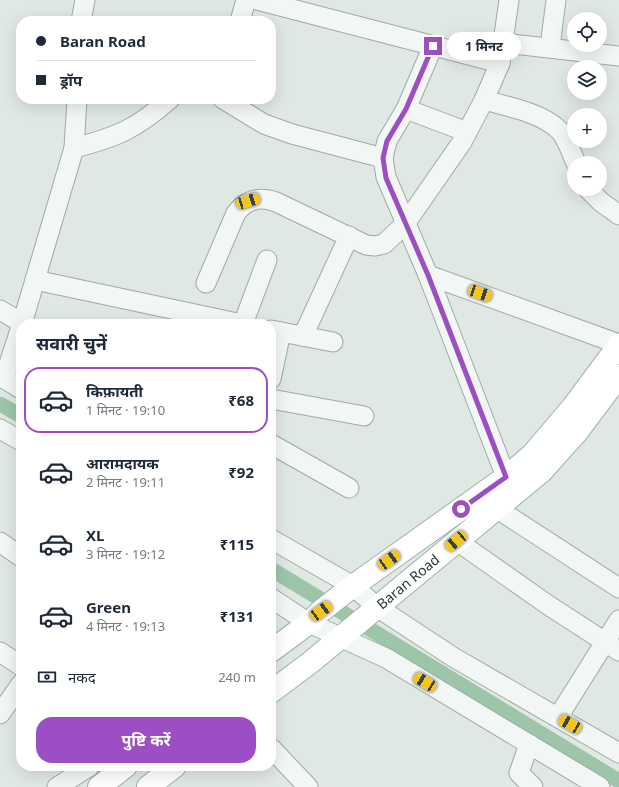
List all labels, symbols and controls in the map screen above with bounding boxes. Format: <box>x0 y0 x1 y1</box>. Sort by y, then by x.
map controls <box>567 12 607 196</box>
button: locate <box>567 12 607 52</box>
text: Baran Road <box>60 31 146 51</box>
callout: 1 मिनट <box>447 32 521 60</box>
route end <box>424 37 442 55</box>
text: 1 मिनट <box>465 37 503 55</box>
button: layers <box>567 60 607 100</box>
text: ड्रॉप <box>60 70 82 90</box>
button: + <box>567 108 607 148</box>
button: − <box>567 156 607 196</box>
car <box>235 192 261 210</box>
car <box>467 283 493 303</box>
text: सवारी चुनें <box>36 331 107 355</box>
text: किफ़ायती <box>86 381 143 401</box>
icon: car <box>38 382 74 418</box>
text: ₹68 <box>228 390 254 410</box>
text: 1 मिनट · 19:10 <box>86 401 165 419</box>
text: आरामदायक <box>86 453 159 473</box>
icon: car <box>38 454 74 490</box>
text: ₹92 <box>228 462 254 482</box>
text: 2 मिनट · 19:11 <box>86 473 165 491</box>
route start <box>452 500 470 518</box>
text: XL <box>86 525 104 545</box>
icon: car <box>38 526 74 562</box>
car <box>443 529 469 553</box>
text: ₹115 <box>220 534 254 554</box>
text: 3 मिनट · 19:12 <box>86 545 165 563</box>
car <box>376 548 402 572</box>
street label: Baran Road <box>372 550 443 613</box>
text: Green <box>86 597 131 617</box>
icon: car <box>38 598 74 634</box>
car <box>308 599 334 623</box>
text: ₹131 <box>220 606 254 626</box>
text: 4 मिनट · 19:13 <box>86 617 165 635</box>
icon: cash <box>36 666 58 688</box>
text: नकद <box>68 667 96 687</box>
text: 240 m <box>218 668 256 686</box>
car <box>412 671 438 693</box>
car <box>557 713 583 735</box>
button: पुष्टि करें <box>36 717 256 763</box>

